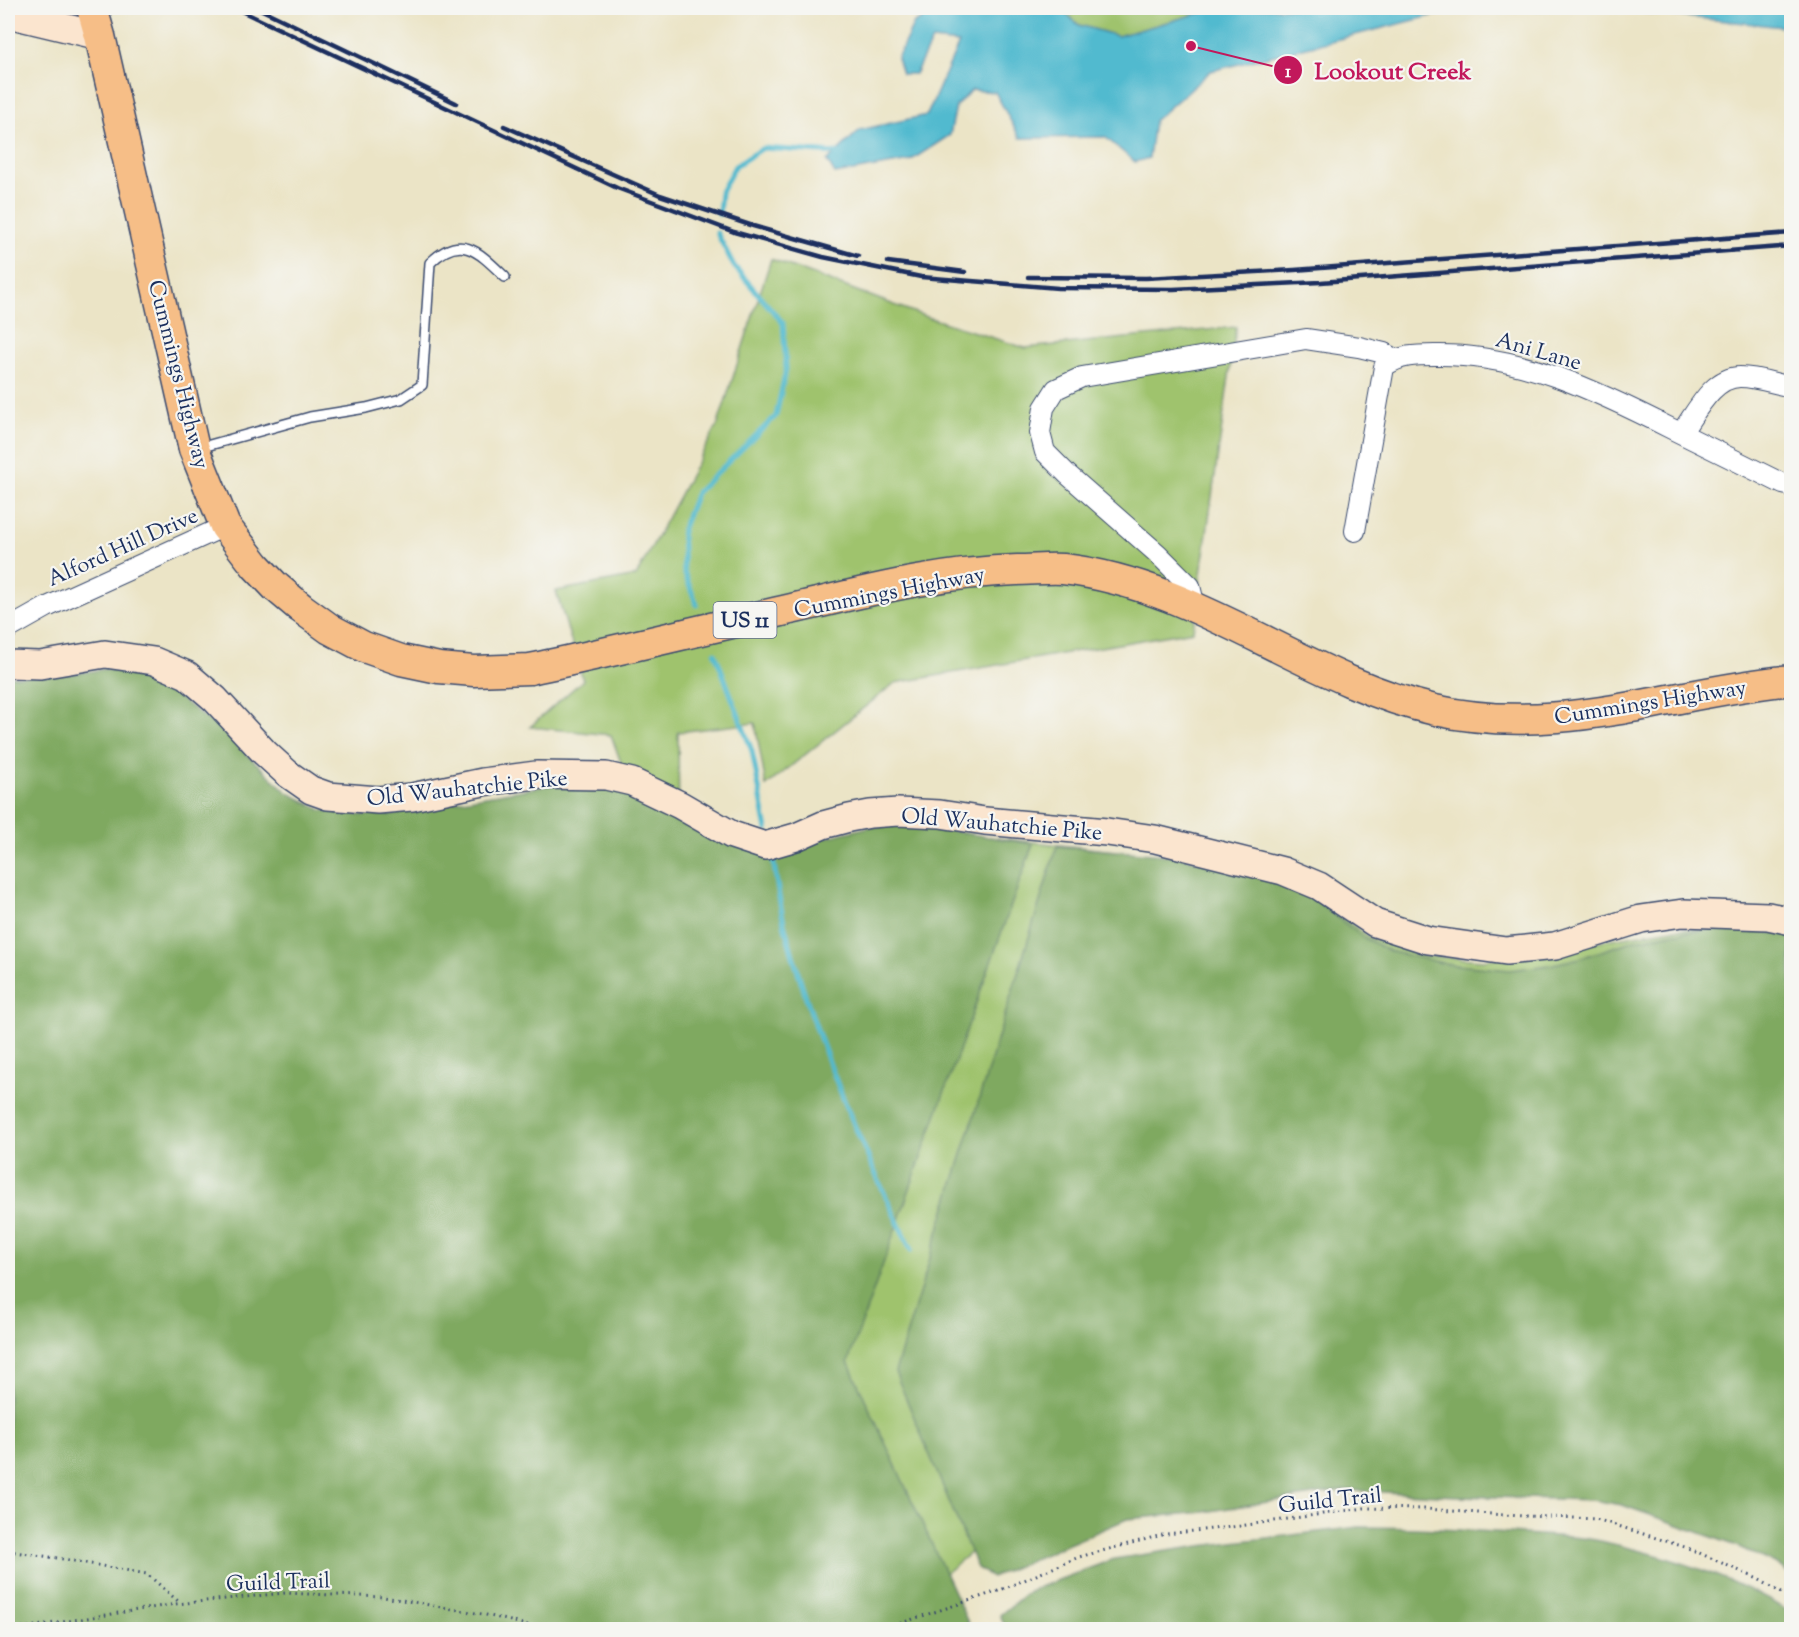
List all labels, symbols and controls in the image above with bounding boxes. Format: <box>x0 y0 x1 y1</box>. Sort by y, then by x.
callout: Lookout Creek <box>1273 49 1484 91</box>
text: Lookout Creek <box>1315 56 1472 90</box>
text: 1 <box>1285 60 1292 86</box>
street label: Cummings Highway <box>138 277 216 473</box>
street label: Ani Lane <box>1491 325 1585 380</box>
street label: Alford Hill Drive <box>43 501 204 596</box>
street label: Cummings Highway <box>791 560 988 628</box>
road number: US 11 <box>714 602 777 638</box>
street label: Cummings Highway <box>1552 673 1749 735</box>
street label: Old Wauhatchie Pike <box>365 764 569 816</box>
street label: Old Wauhatchie Pike <box>900 801 1104 851</box>
street label: Guild Trail <box>1277 1481 1384 1523</box>
street label: Guild Trail <box>225 1566 331 1602</box>

